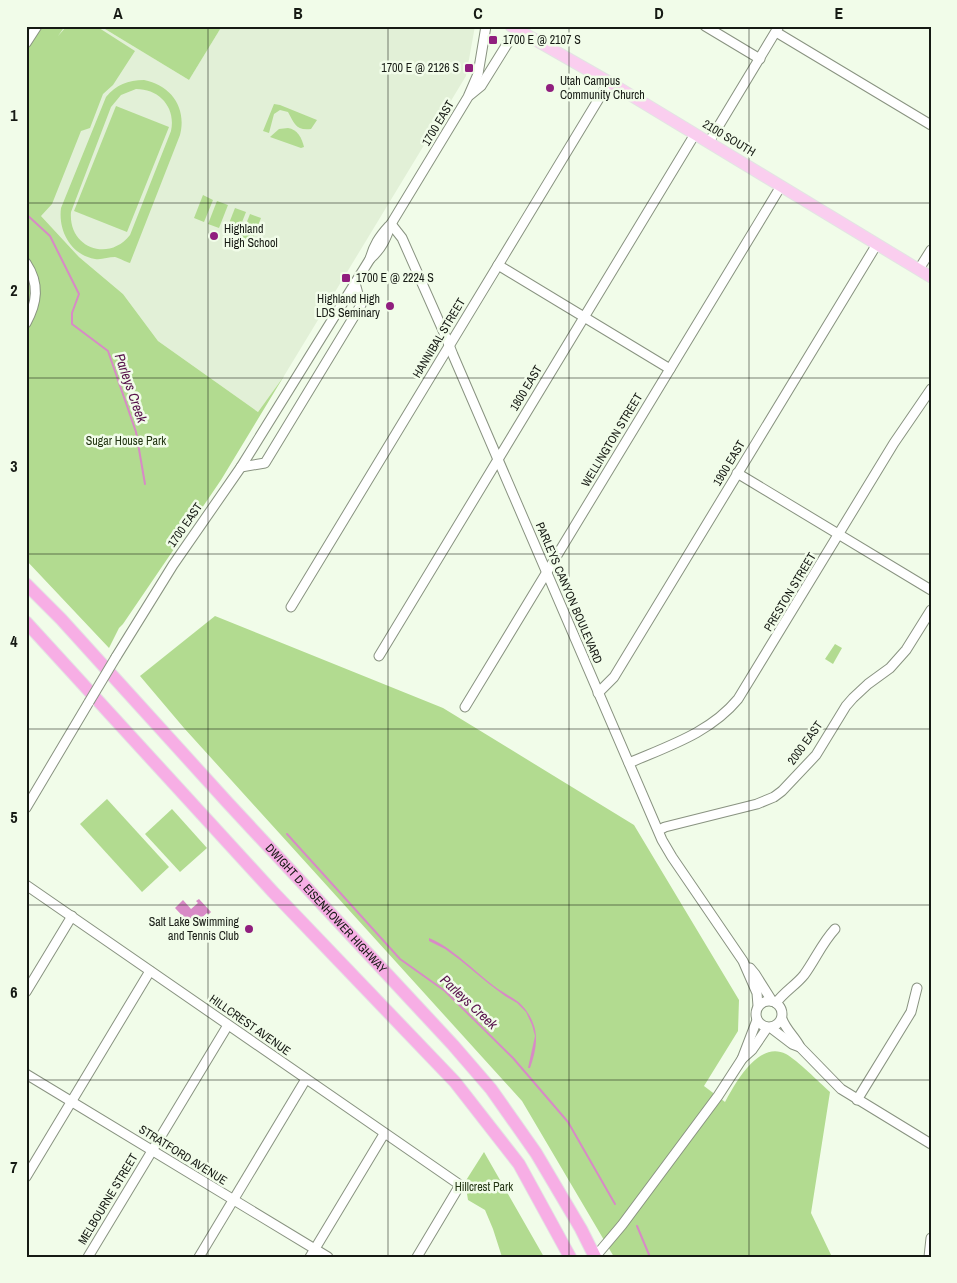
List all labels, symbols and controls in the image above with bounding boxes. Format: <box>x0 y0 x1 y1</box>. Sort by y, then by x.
text: A <box>113 2 123 24</box>
text: B <box>293 2 303 24</box>
text: C <box>473 2 483 24</box>
text: D <box>654 2 664 24</box>
text: E <box>835 2 844 24</box>
place label: 1700 E @ 2107 S <box>503 32 581 48</box>
marker: 1700 E @ 2107 S <box>487 34 499 46</box>
place label: 1700 E @ 2126 S <box>381 60 459 76</box>
marker: 1700 E @ 2126 S <box>463 62 475 74</box>
place label: Utah Campus Community Church <box>560 73 645 103</box>
marker: Utah Campus Community Church <box>544 82 556 94</box>
street label: 1700 EAST <box>418 97 458 149</box>
text: 1 <box>10 104 18 126</box>
street label: 2100 SOUTH <box>700 116 758 160</box>
place label: Highland High School <box>224 221 278 251</box>
marker: Highland High School <box>208 230 220 242</box>
place label: 1700 E @ 2224 S <box>356 270 434 286</box>
marker: 1700 E @ 2224 S <box>340 272 352 284</box>
text: 2 <box>10 279 18 301</box>
place label: Highland High LDS Seminary <box>316 291 380 321</box>
street label: HANNIBAL STREET <box>409 295 469 381</box>
marker: Highland High LDS Seminary <box>384 300 396 312</box>
water label: Parleys Creek <box>111 351 152 426</box>
street label: 1800 EAST <box>506 362 546 414</box>
street label: WELLINGTON STREET <box>578 390 646 490</box>
park label: Sugar House Park <box>86 433 166 449</box>
street label: 1900 EAST <box>709 437 749 489</box>
text: 3 <box>10 455 18 477</box>
street label: 1700 EAST <box>164 500 206 550</box>
street label: PARLEYS CANYON BOULEVARD <box>532 520 606 666</box>
street label: PRESTON STREET <box>760 550 820 634</box>
text: 4 <box>10 630 18 652</box>
street label: 2000 EAST <box>784 718 826 768</box>
text: 5 <box>10 806 18 828</box>
street label: DWIGHT D. EISENHOWER HIGHWAY <box>262 840 391 977</box>
place label: Salt Lake Swimming and Tennis Club <box>149 914 240 944</box>
marker: Salt Lake Swimming and Tennis Club <box>243 923 255 935</box>
water label: Parleys Creek <box>436 971 502 1034</box>
text: 6 <box>10 981 18 1003</box>
street label: HILLCREST AVENUE <box>206 991 294 1059</box>
street label: STRATFORD AVENUE <box>136 1121 230 1189</box>
street label: MELBOURNE STREET <box>74 1150 142 1248</box>
text: 7 <box>10 1156 18 1178</box>
park label: Hillcrest Park <box>455 1179 513 1195</box>

